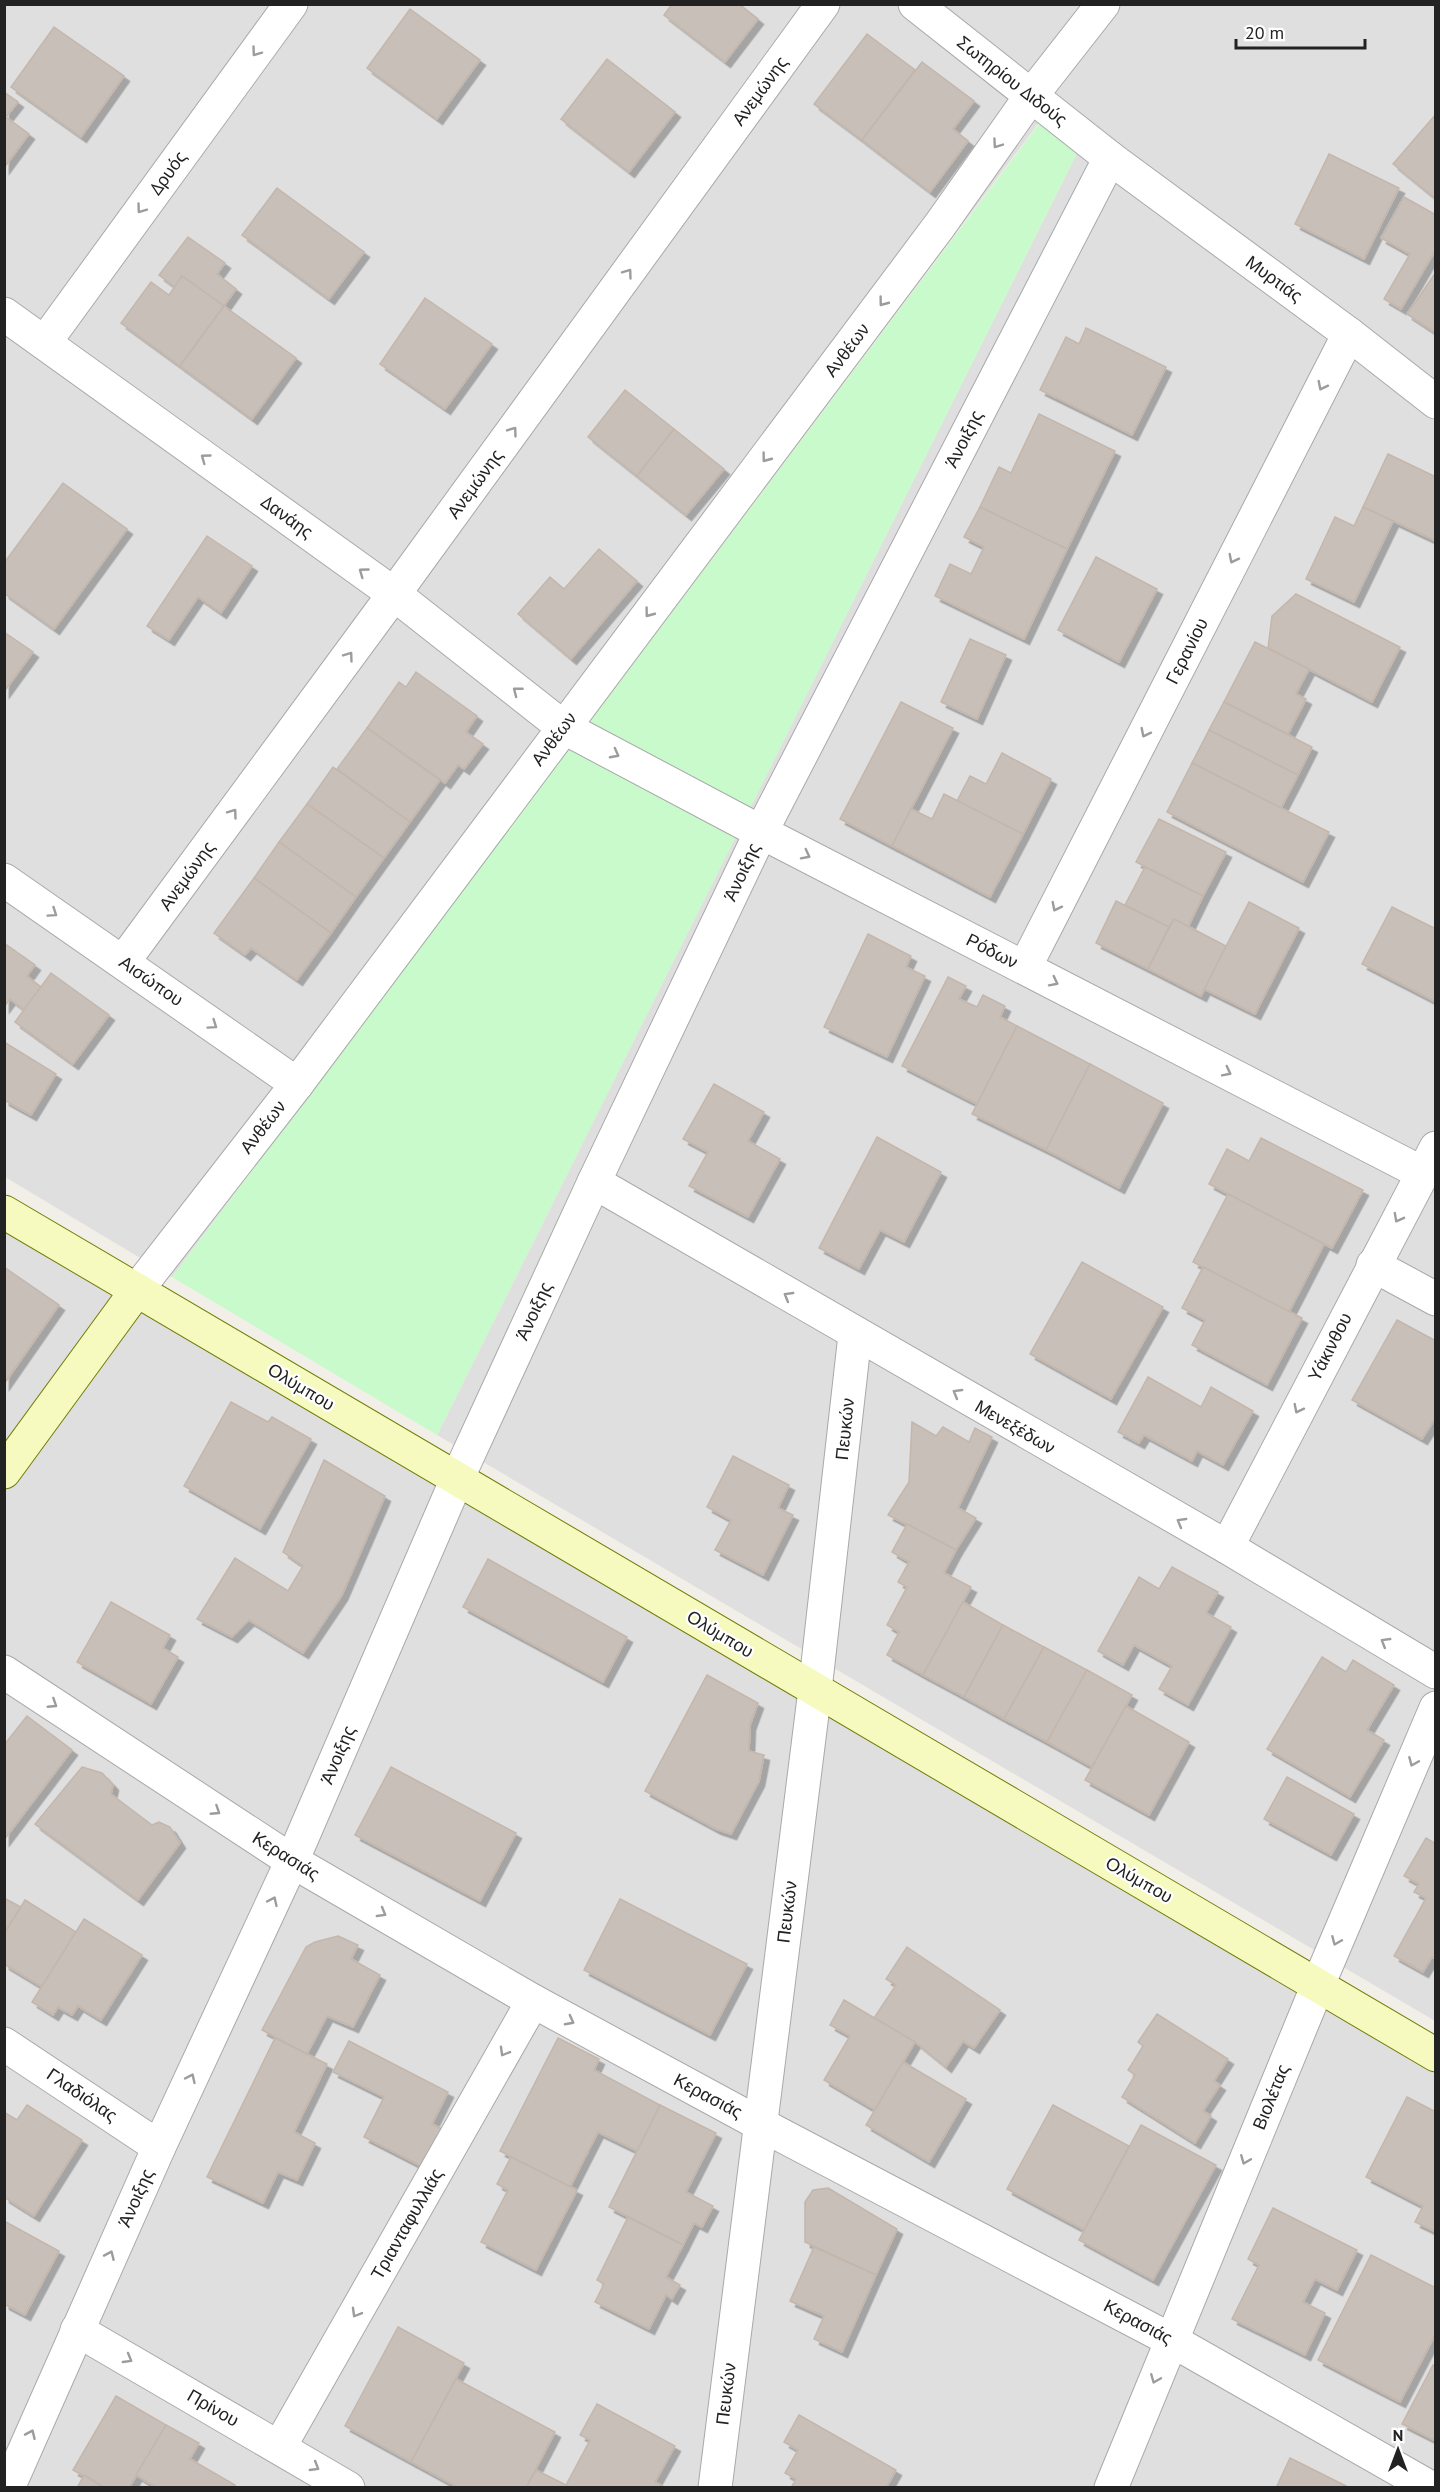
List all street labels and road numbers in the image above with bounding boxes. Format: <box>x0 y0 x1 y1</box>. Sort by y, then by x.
street label: Σωτηρίου Διδούς <box>953 30 1072 131</box>
street label: Ανεμώνης <box>727 51 793 130</box>
street label: Δρυός <box>144 146 191 199</box>
street label: Μυρτιάς <box>1241 250 1308 307</box>
street label: Ανθέων <box>819 318 874 381</box>
street label: Άνοιξης <box>939 406 988 471</box>
street label: Ανεμώνης <box>442 444 508 523</box>
street label: Δανάης <box>257 490 318 543</box>
street label: Γερανίου <box>1160 614 1213 688</box>
street label: Ανθέων <box>526 707 581 770</box>
street label: Ανεμώνης <box>154 836 220 915</box>
street label: Άνοιξης <box>718 839 765 904</box>
street label: Ρόδων <box>962 928 1022 973</box>
street label: Αισώπου <box>115 950 188 1011</box>
street label: Ανθέων <box>235 1095 291 1158</box>
street label: Άνοιξης <box>510 1278 557 1343</box>
street label: Υάκινθου <box>1302 1308 1357 1385</box>
street label: Ολύμπου <box>264 1358 339 1416</box>
street label: Μενεξέδων <box>971 1394 1060 1459</box>
street label: Πευκών <box>830 1397 859 1461</box>
street label: Ολύμπου <box>683 1605 758 1663</box>
street label: Άνοιξης <box>315 1722 360 1788</box>
street label: Κερασιάς <box>248 1826 324 1885</box>
street label: Ολύμπου <box>1101 1851 1177 1908</box>
street label: Πευκών <box>771 1879 802 1944</box>
street label: Βιολέτας <box>1247 2060 1294 2133</box>
street label: Γλαδιόλας <box>42 2063 122 2127</box>
street label: Κερασιάς <box>670 2068 747 2123</box>
street label: Τριανταφυλλιάς <box>365 2164 448 2283</box>
street label: Άνοιξης <box>113 2165 159 2231</box>
street label: Κερασιάς <box>1100 2294 1177 2349</box>
street label: Πευκών <box>710 2361 741 2426</box>
street label: Πρίνου <box>183 2384 243 2432</box>

